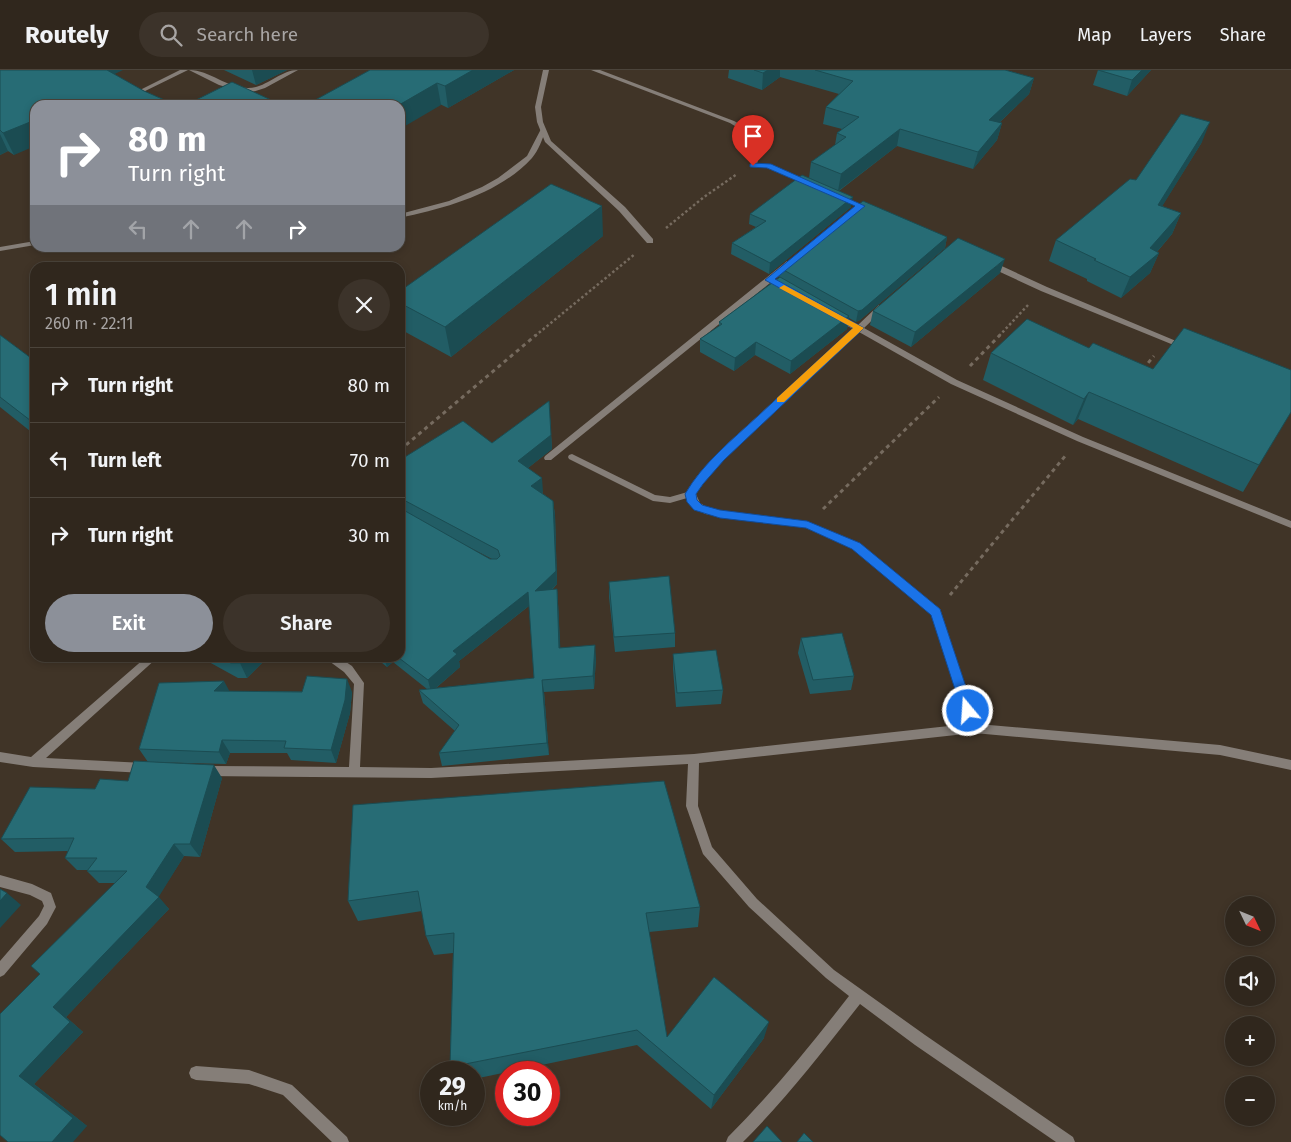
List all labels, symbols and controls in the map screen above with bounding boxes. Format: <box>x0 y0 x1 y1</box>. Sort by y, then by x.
search box <box>139 12 489 57</box>
text: Routely <box>25 21 109 49</box>
icon: search <box>157 21 185 49</box>
text: Search here <box>197 23 298 46</box>
text: Map <box>1077 24 1112 46</box>
text: Layers <box>1140 24 1192 46</box>
text: Share <box>1220 24 1266 46</box>
pin <box>732 115 774 166</box>
text: 80 m <box>128 118 207 160</box>
icon: right <box>45 120 110 185</box>
icon: arrive <box>739 122 767 150</box>
text: Turn right <box>128 160 225 187</box>
icon: left <box>124 215 152 243</box>
icon: ahead <box>177 215 205 243</box>
icon: ahead <box>230 215 258 243</box>
icon: right <box>283 215 311 243</box>
text: 1 min <box>45 277 117 313</box>
button: close <box>338 279 390 331</box>
text: 260 m · 22:11 <box>45 314 133 333</box>
icon: right <box>45 371 73 399</box>
text: Turn right <box>88 374 173 397</box>
text: 80 m <box>348 374 390 397</box>
icon: left <box>45 446 73 474</box>
text: Turn left <box>88 449 162 472</box>
text: 70 m <box>350 449 390 472</box>
icon: right <box>45 521 73 549</box>
text: Turn right <box>88 524 173 547</box>
text: 30 m <box>349 524 390 547</box>
button: Exit <box>45 594 213 652</box>
button: Share <box>223 594 390 652</box>
position arrow <box>941 684 993 736</box>
north arrow <box>1225 896 1275 946</box>
map controls <box>1225 896 1275 1126</box>
button: sound <box>1225 956 1275 1006</box>
button: + <box>1225 1016 1275 1066</box>
speed limit sign: 30 <box>495 1061 560 1126</box>
text: 29 <box>439 1072 466 1102</box>
button: − <box>1225 1076 1275 1126</box>
text: km/h <box>438 1099 467 1113</box>

